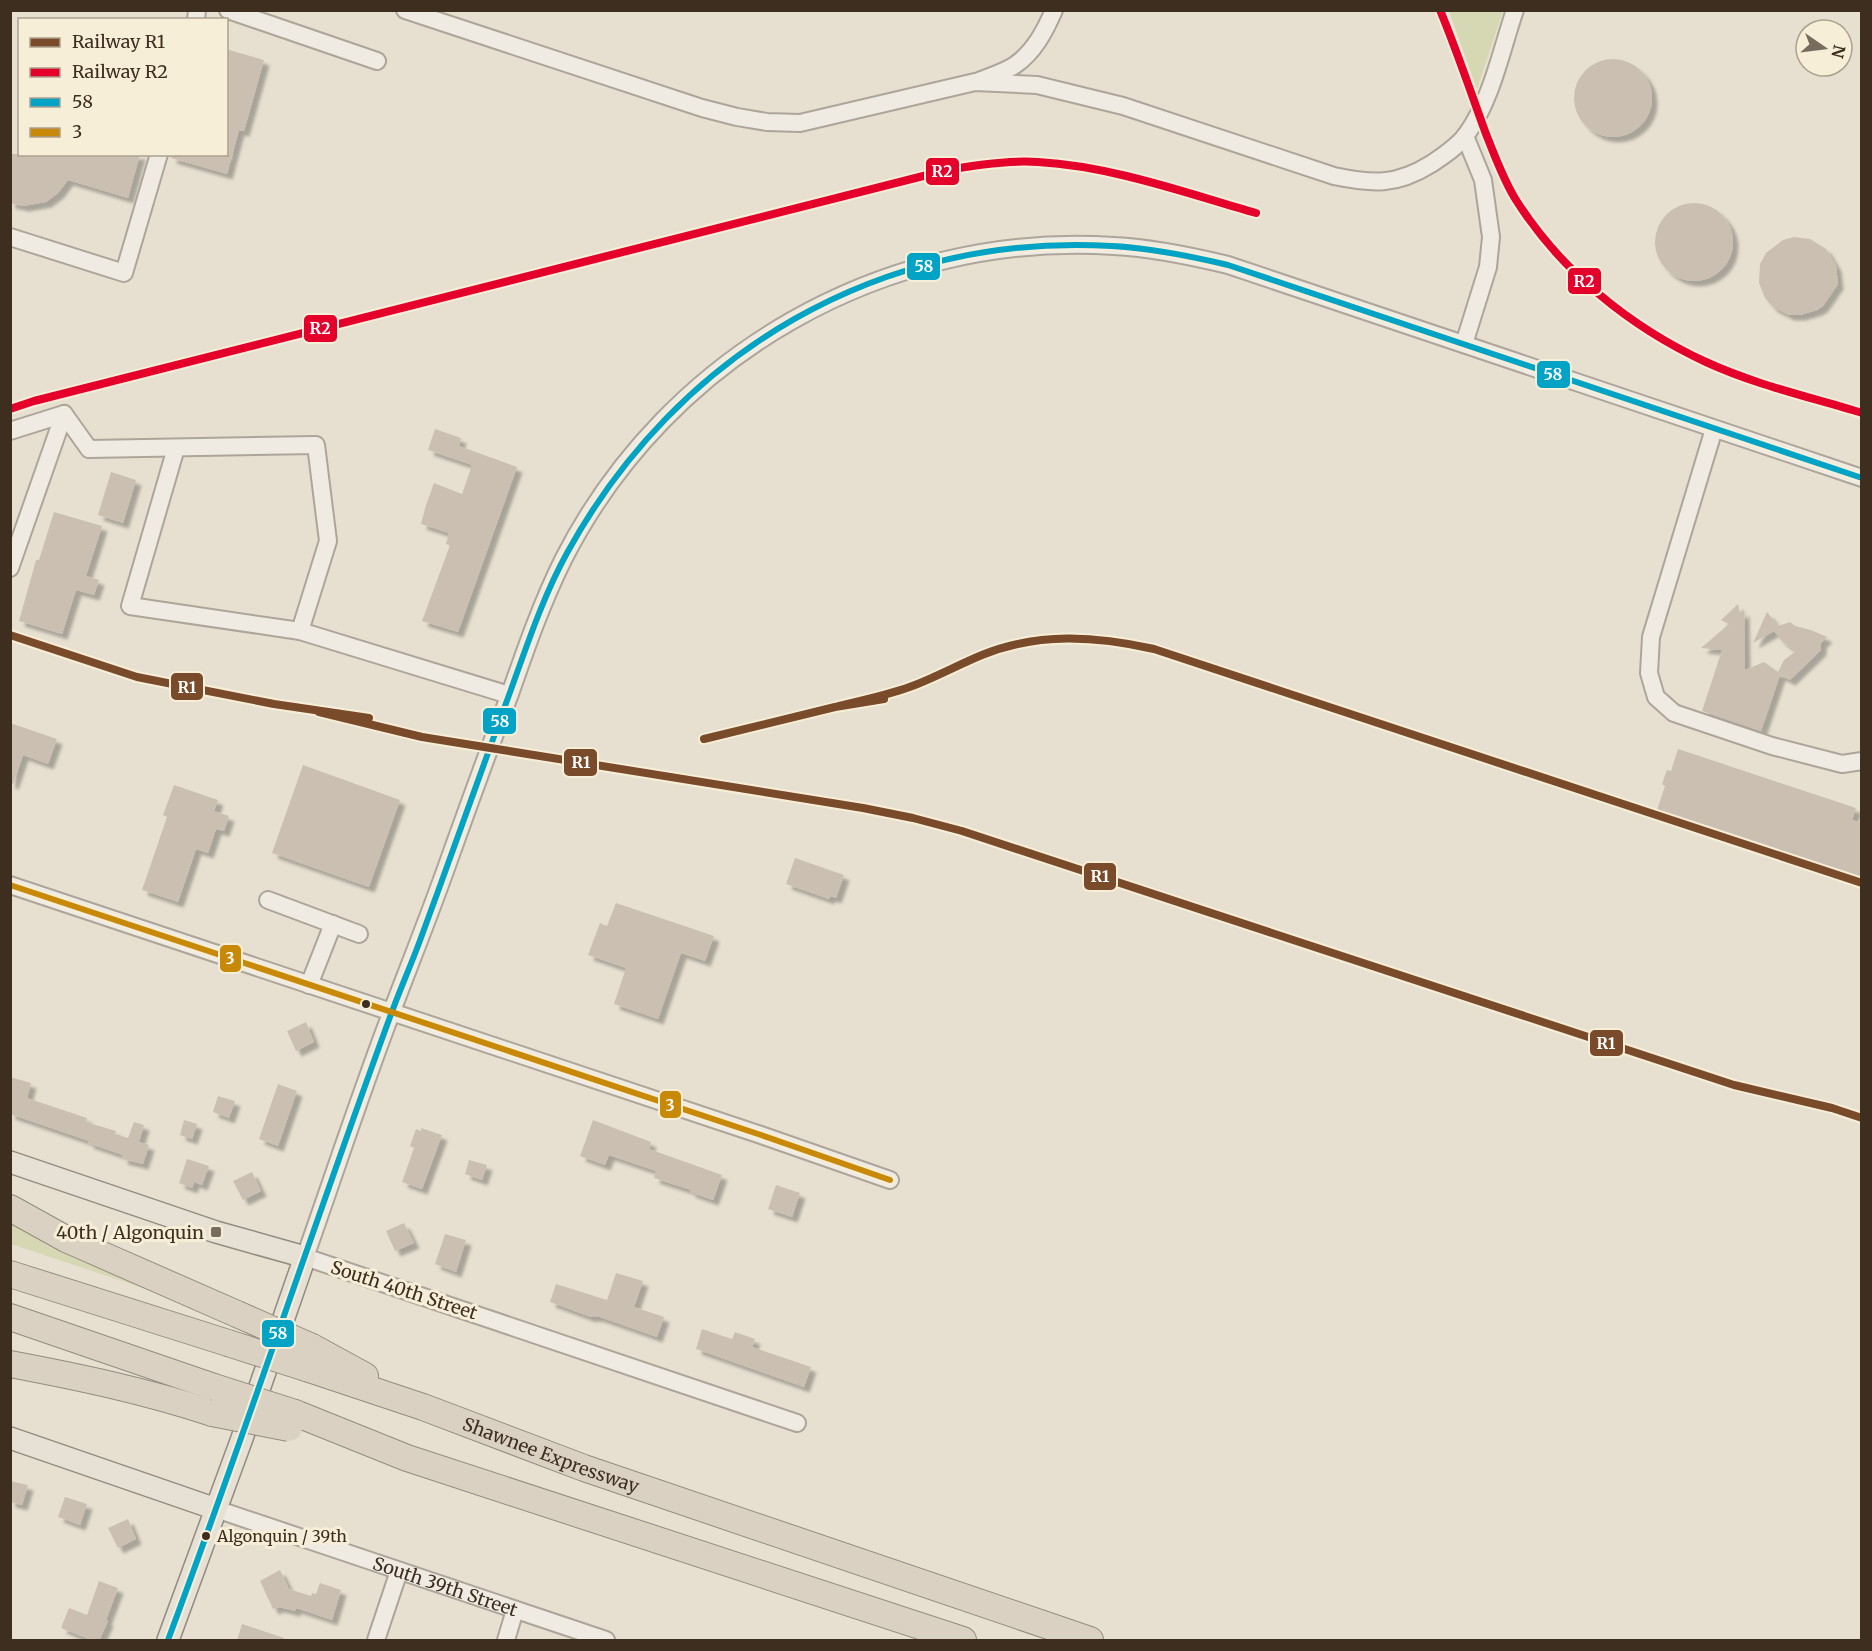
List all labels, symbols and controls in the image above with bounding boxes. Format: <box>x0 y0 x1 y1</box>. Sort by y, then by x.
legend <box>18 18 228 156</box>
north arrow <box>1794 18 1854 78</box>
text: Railway R1 <box>72 30 165 53</box>
text: N <box>1827 43 1850 61</box>
text: Railway R2 <box>72 60 168 83</box>
text: 58 <box>72 90 93 113</box>
text: 3 <box>72 120 82 143</box>
line badge: R2 <box>925 157 960 186</box>
text: R2 <box>931 161 953 181</box>
line badge: 58 <box>906 252 941 281</box>
text: 58 <box>914 256 934 276</box>
line badge: R2 <box>1567 267 1602 295</box>
text: R2 <box>1573 271 1595 291</box>
line badge: R2 <box>303 314 338 343</box>
text: R2 <box>309 318 331 338</box>
line badge: 58 <box>1536 360 1571 389</box>
text: 58 <box>1543 364 1563 384</box>
line badge: R1 <box>170 672 204 701</box>
text: R1 <box>178 677 197 697</box>
line badge: 58 <box>482 707 517 735</box>
text: 58 <box>490 711 510 731</box>
line badge: R1 <box>563 748 598 777</box>
text: R1 <box>572 752 591 772</box>
line badge: R1 <box>1083 862 1117 891</box>
text: R1 <box>1091 866 1110 886</box>
line badge: 3 <box>219 944 242 973</box>
text: 3 <box>225 948 235 968</box>
unlabelled marker <box>360 998 372 1010</box>
line badge: R1 <box>1589 1029 1624 1057</box>
text: R1 <box>1597 1033 1616 1053</box>
line badge: 3 <box>659 1090 682 1119</box>
text: 3 <box>665 1095 675 1115</box>
place label: 40th / Algonquin <box>56 1221 204 1244</box>
marker: 40th / Algonquin <box>209 1225 223 1239</box>
street label: South 40th Street <box>328 1255 480 1325</box>
line badge: 58 <box>261 1319 295 1348</box>
text: 58 <box>268 1323 288 1343</box>
street label: Shawnee Expressway <box>460 1412 643 1498</box>
place label: Algonquin / 39th <box>216 1526 347 1546</box>
marker: Algonquin / 39th <box>200 1530 212 1542</box>
street label: South 39th Street <box>370 1551 521 1621</box>

